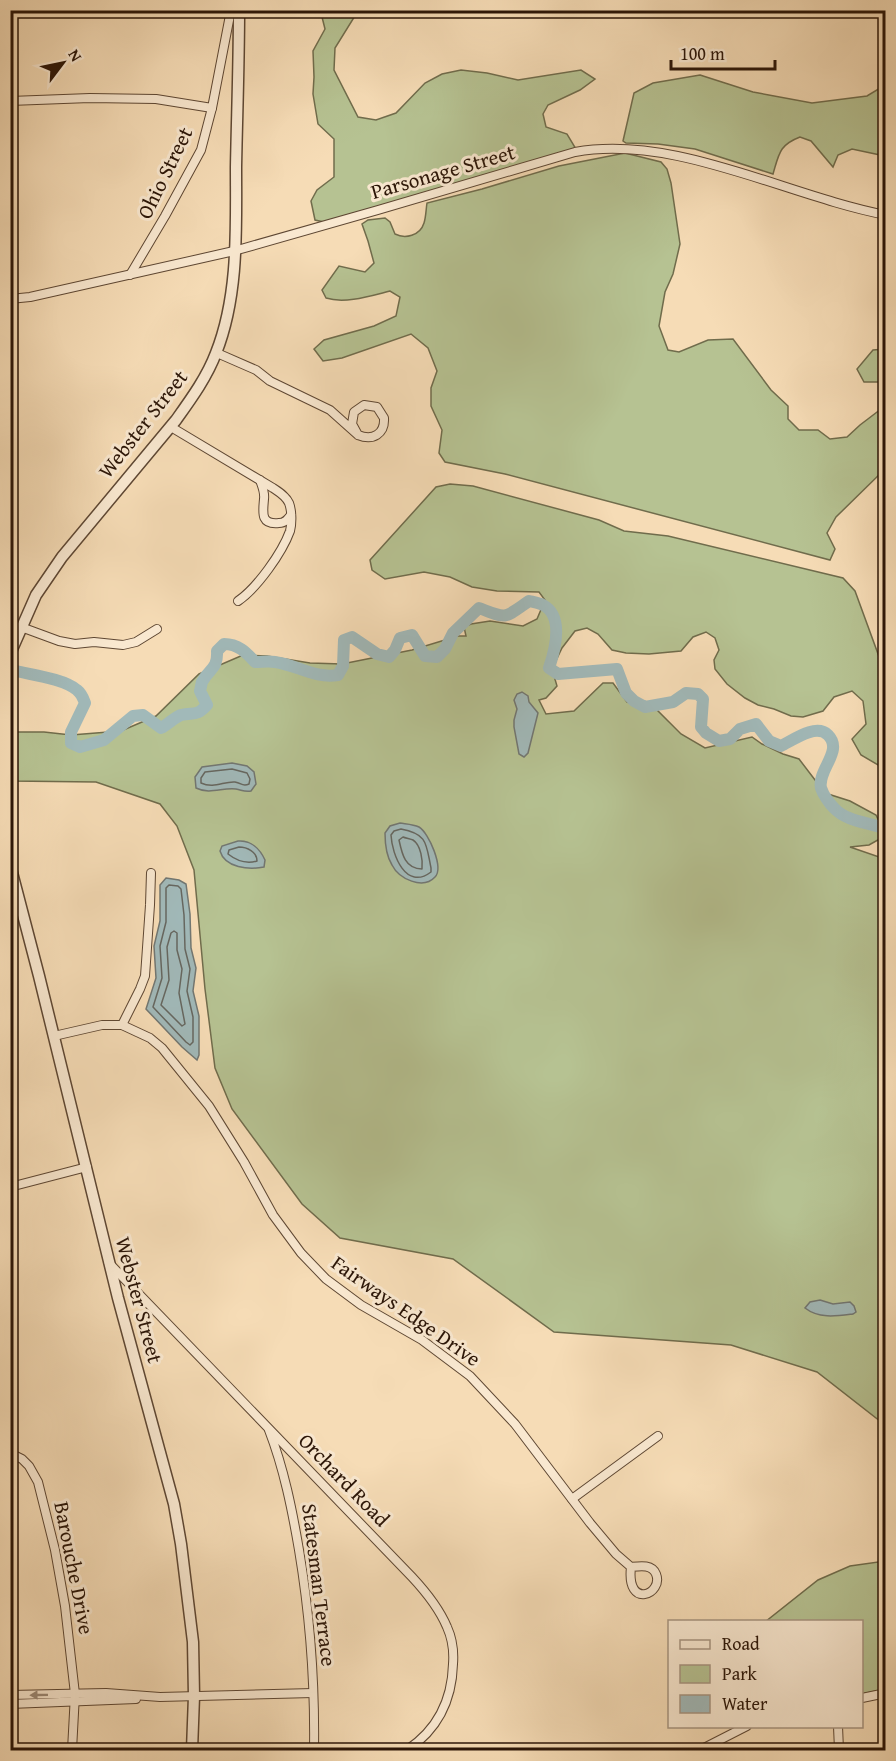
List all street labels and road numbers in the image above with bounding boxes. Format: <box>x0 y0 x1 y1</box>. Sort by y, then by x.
street label: Ohio Street <box>129 121 200 224</box>
street label: Parsonage Street <box>367 136 519 207</box>
street label: Webster Street <box>90 363 195 484</box>
street label: Webster Street <box>108 1233 171 1367</box>
street label: Fairways Edge Drive <box>325 1247 487 1374</box>
street label: Orchard Road <box>292 1426 398 1534</box>
street label: Barouche Drive <box>46 1499 103 1637</box>
street label: Statesman Terrace <box>294 1502 345 1668</box>

